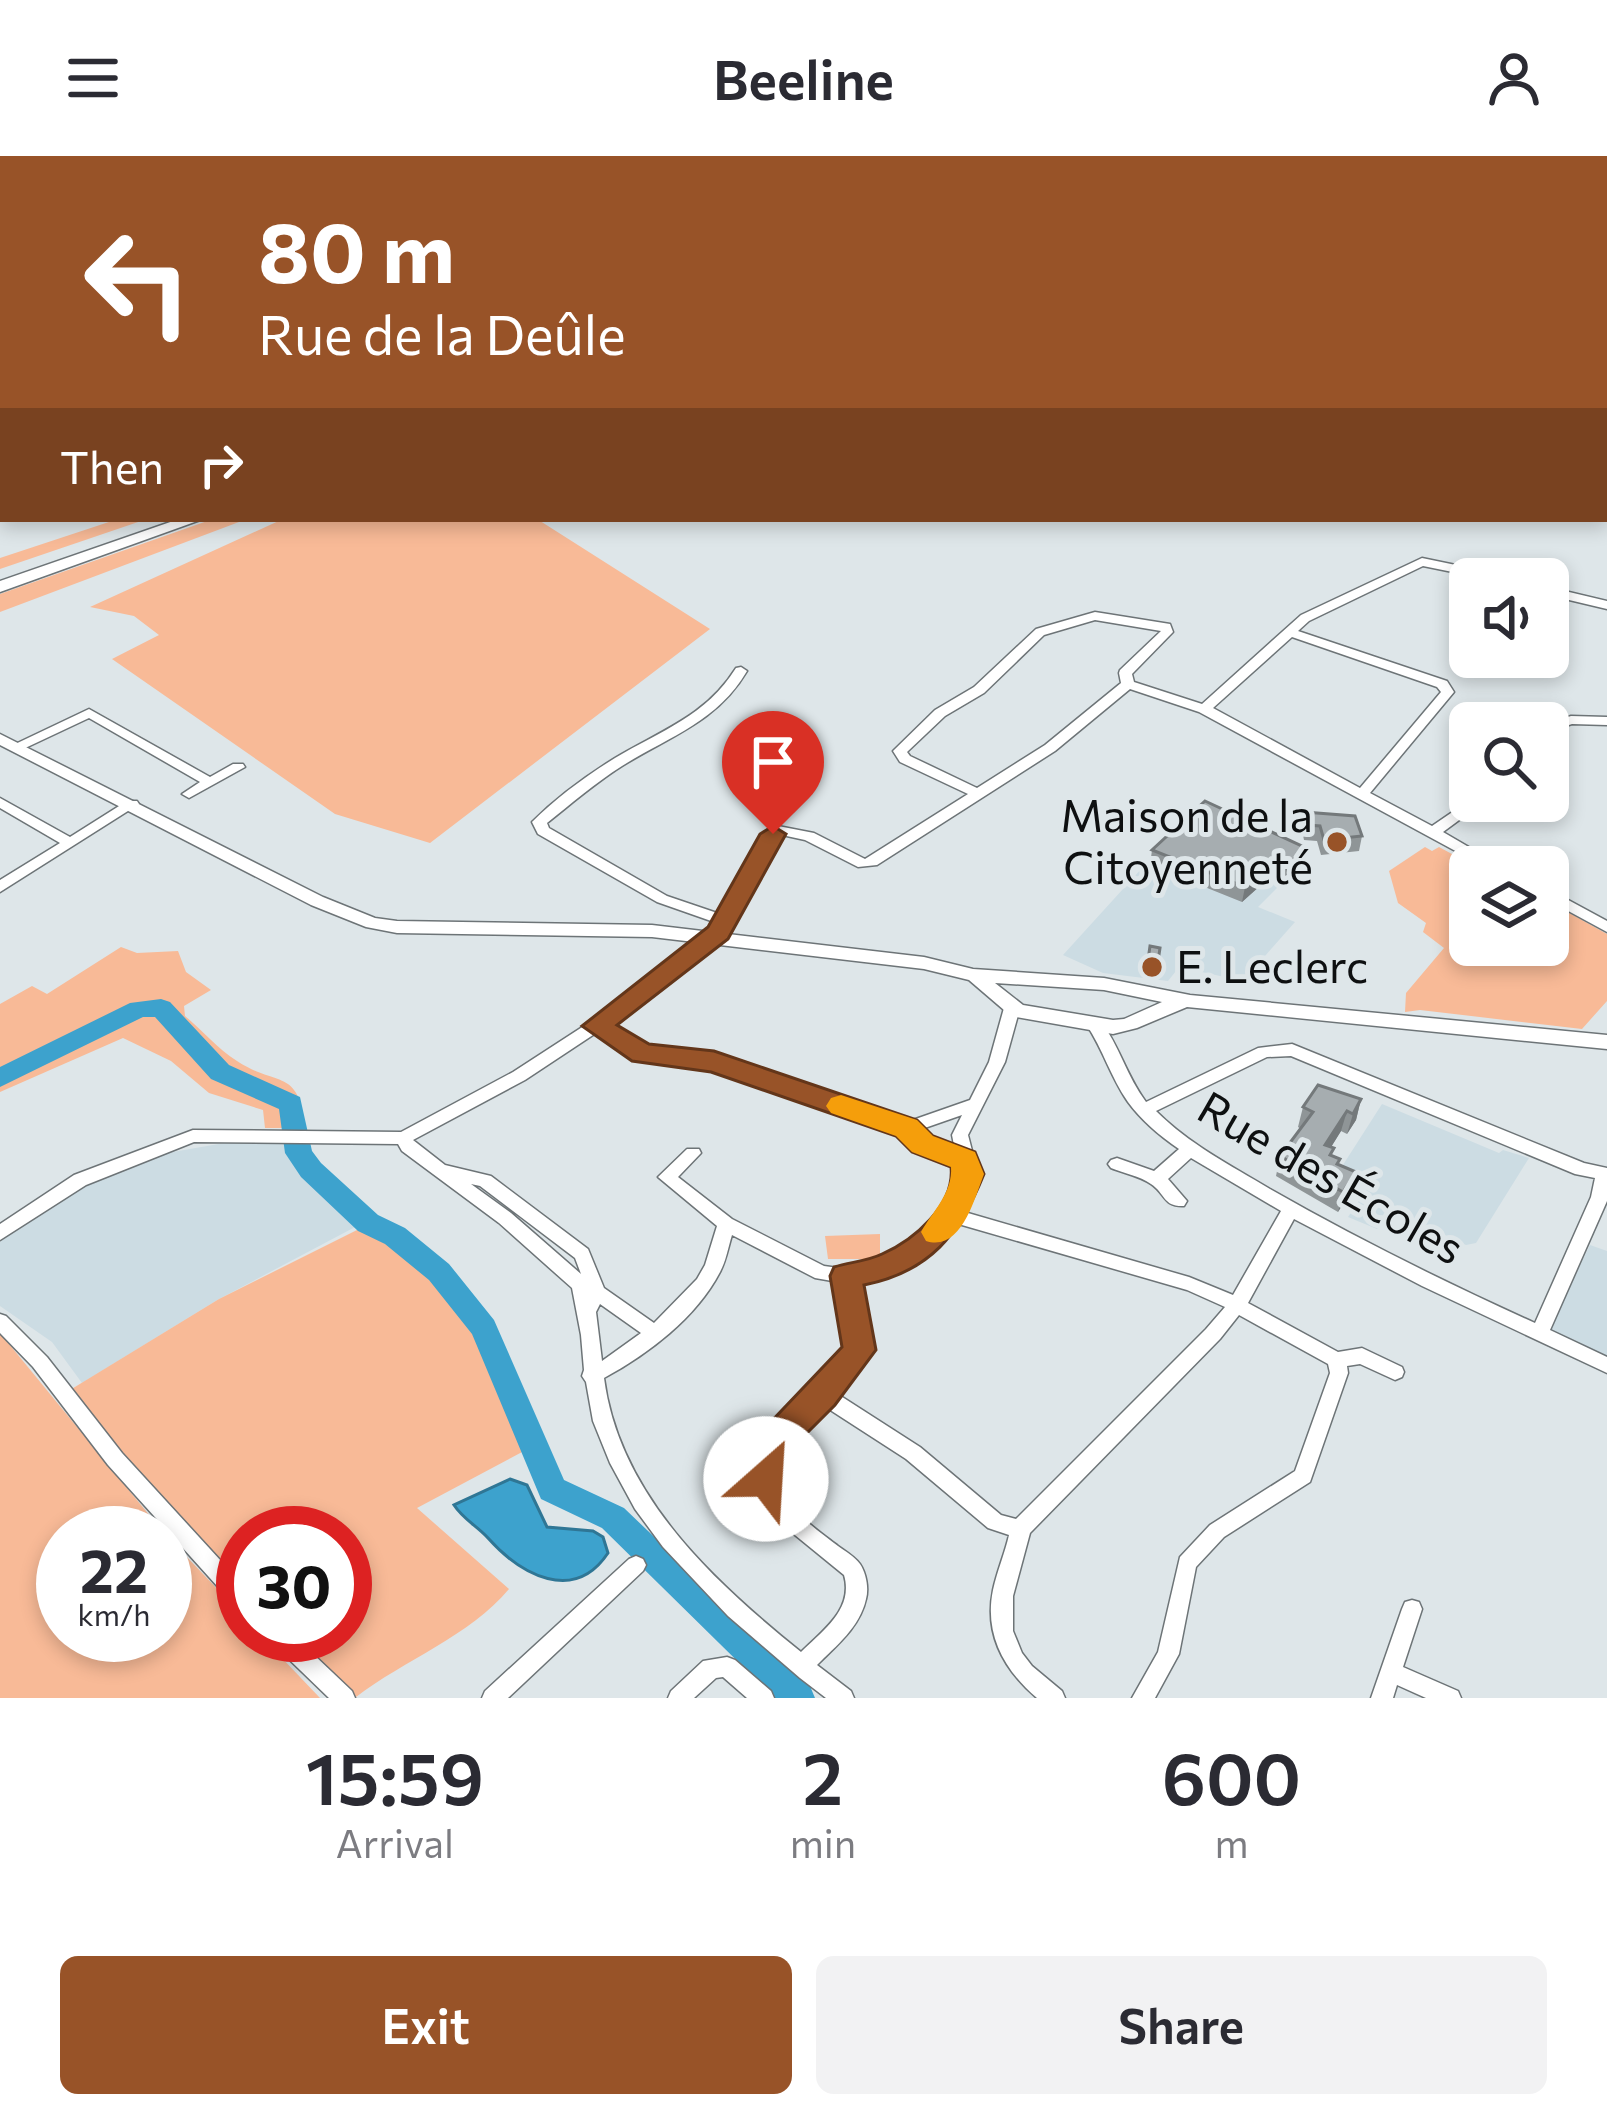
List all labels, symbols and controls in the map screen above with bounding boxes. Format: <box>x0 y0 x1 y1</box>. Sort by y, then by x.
icon: menu <box>60 45 126 111</box>
text: Beeline <box>713 45 894 111</box>
icon: person <box>1481 45 1547 111</box>
text: 80 m <box>258 198 455 300</box>
icon: left <box>60 204 216 360</box>
text: Rue de la Deûle <box>258 300 626 366</box>
icon: right <box>188 432 254 498</box>
text: Then <box>60 438 164 493</box>
map controls <box>1449 558 1569 966</box>
button: sound <box>1449 558 1569 678</box>
button: search <box>1449 702 1569 822</box>
pin <box>722 711 824 834</box>
icon: arrive <box>740 729 806 795</box>
place label: Maison de la Citoyenneté <box>1060 786 1313 893</box>
marker: Maison de la Citoyenneté <box>1324 829 1350 855</box>
button: layers <box>1449 846 1569 966</box>
place label: E. Leclerc <box>1176 937 1368 992</box>
marker: E. Leclerc <box>1139 954 1165 980</box>
street label: Rue des Écoles <box>1190 1078 1475 1274</box>
position arrow <box>703 1416 829 1542</box>
speed limit sign: 30 <box>216 1506 372 1662</box>
text: 22 <box>80 1532 148 1605</box>
text: km/h <box>78 1595 150 1632</box>
text: 15:59 <box>306 1732 484 1820</box>
text: 2 <box>803 1732 843 1820</box>
text: 600 <box>1162 1732 1301 1820</box>
text: Arrival <box>336 1818 454 1866</box>
text: min <box>790 1818 856 1866</box>
text: m <box>1214 1818 1249 1866</box>
button: Exit <box>60 1956 792 2094</box>
button: Share <box>816 1956 1547 2094</box>

